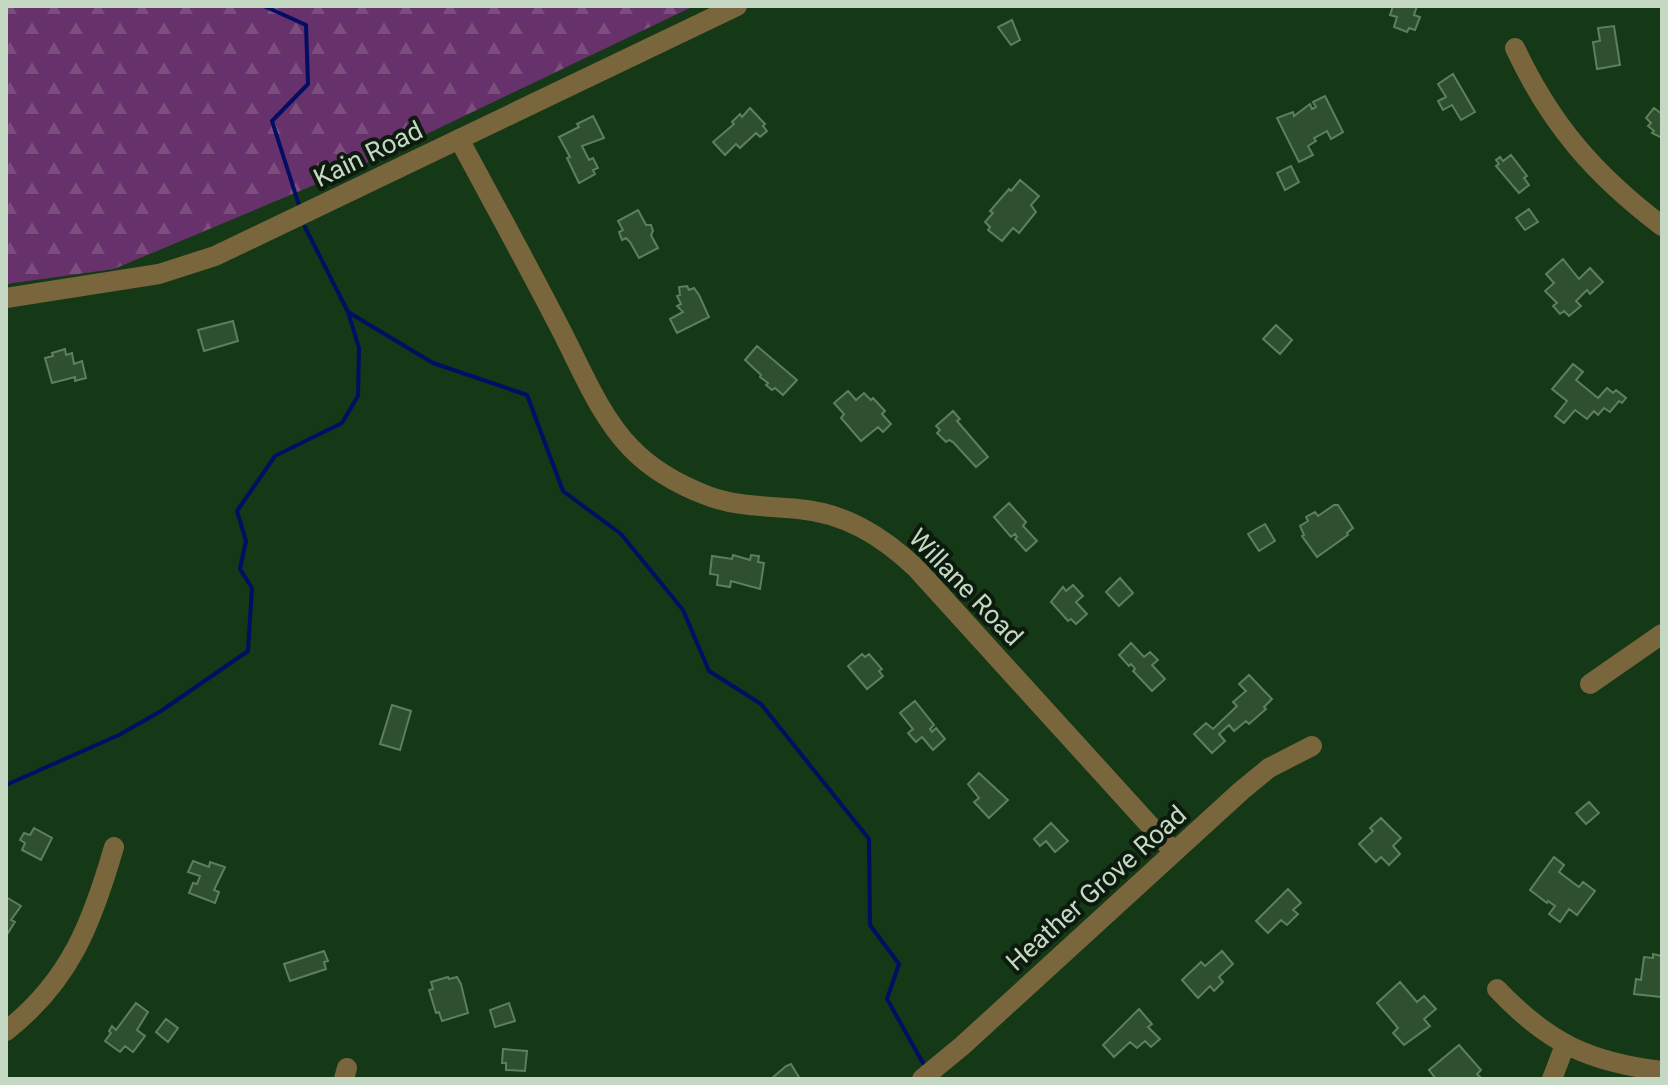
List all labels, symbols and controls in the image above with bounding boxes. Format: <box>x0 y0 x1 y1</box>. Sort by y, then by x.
street label: Kain Road <box>309 115 427 193</box>
street label: Willane Road <box>903 522 1029 652</box>
street label: Heather Grove Road <box>1000 799 1192 977</box>

